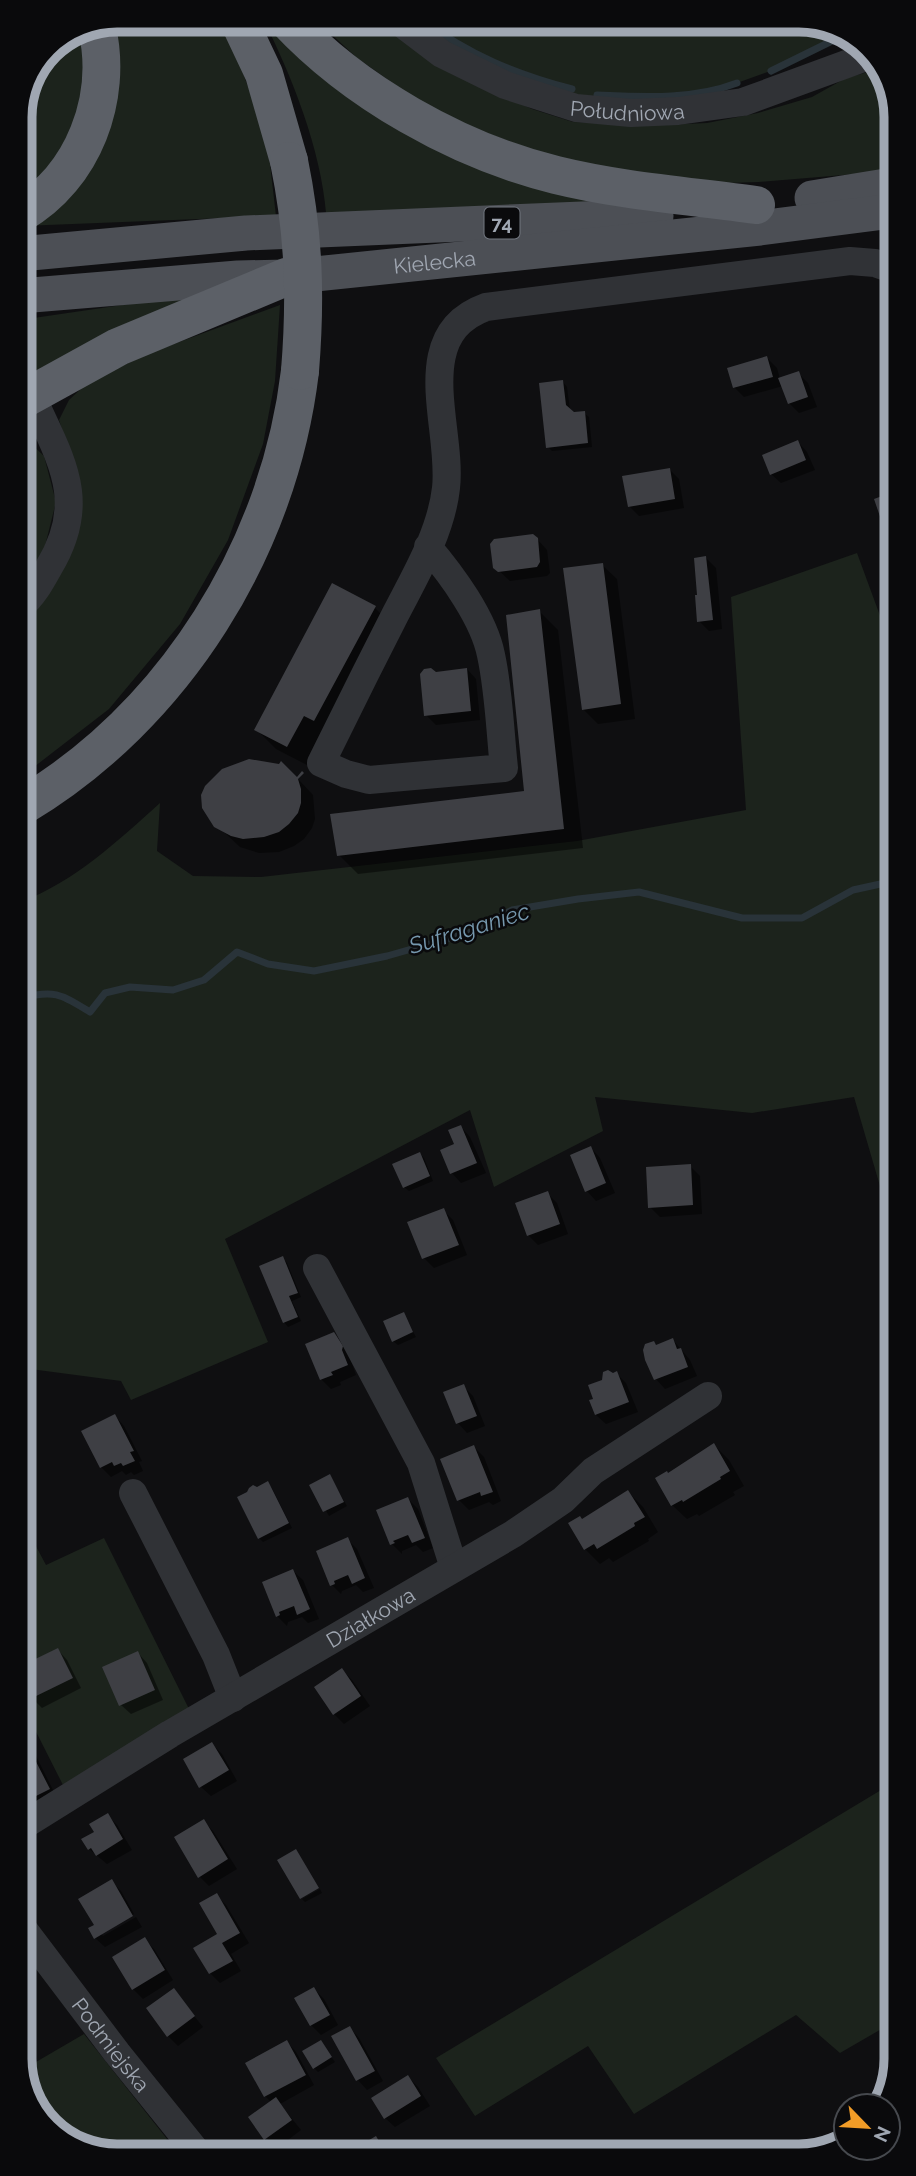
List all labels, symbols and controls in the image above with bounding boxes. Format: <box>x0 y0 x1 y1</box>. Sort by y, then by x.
street label: Południowa <box>569 95 686 126</box>
road number: 74 <box>484 208 520 238</box>
street label: Kielecka <box>392 245 477 278</box>
water label: Sufraganiec <box>404 897 533 959</box>
street label: Działkowa <box>322 1582 419 1653</box>
street label: Podmiejska <box>67 1993 155 2097</box>
north arrow <box>832 2092 902 2162</box>
text: N <box>869 2123 895 2145</box>

